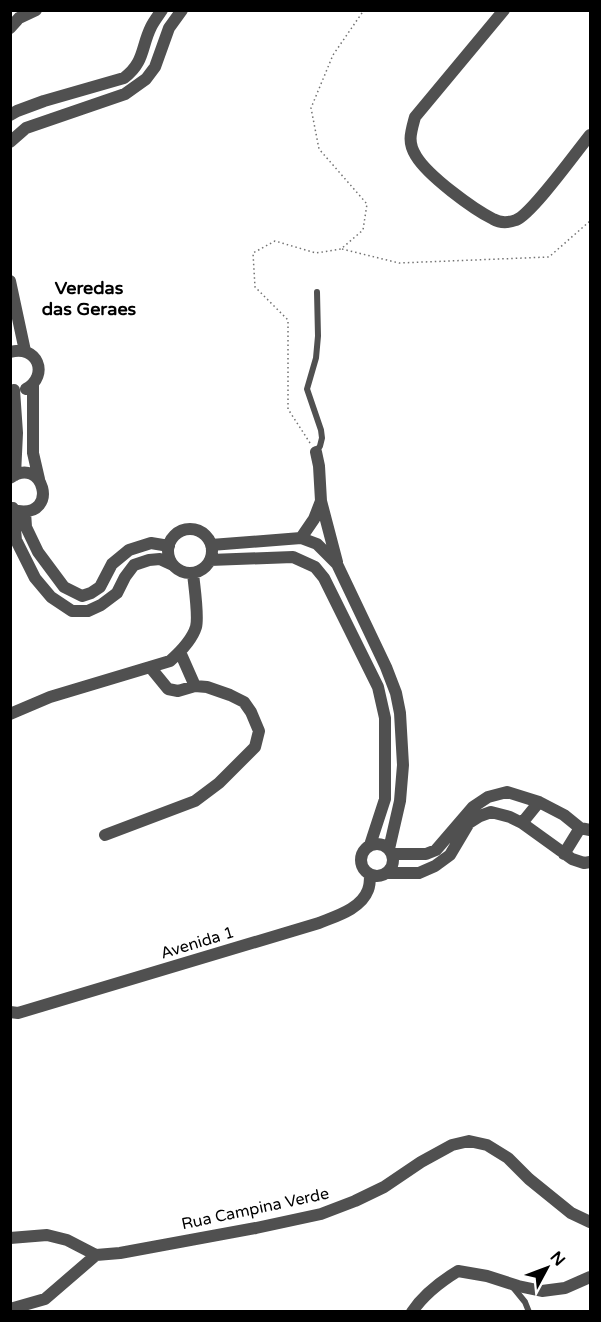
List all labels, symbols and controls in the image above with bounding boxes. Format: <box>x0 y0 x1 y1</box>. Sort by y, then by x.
district label: Veredas das Geraes <box>42 277 137 320</box>
street label: Avenida 1 <box>158 922 236 964</box>
street label: Rua Campina Verde <box>180 1184 331 1234</box>
north arrow <box>517 1238 577 1298</box>
text: N <box>546 1247 569 1270</box>

